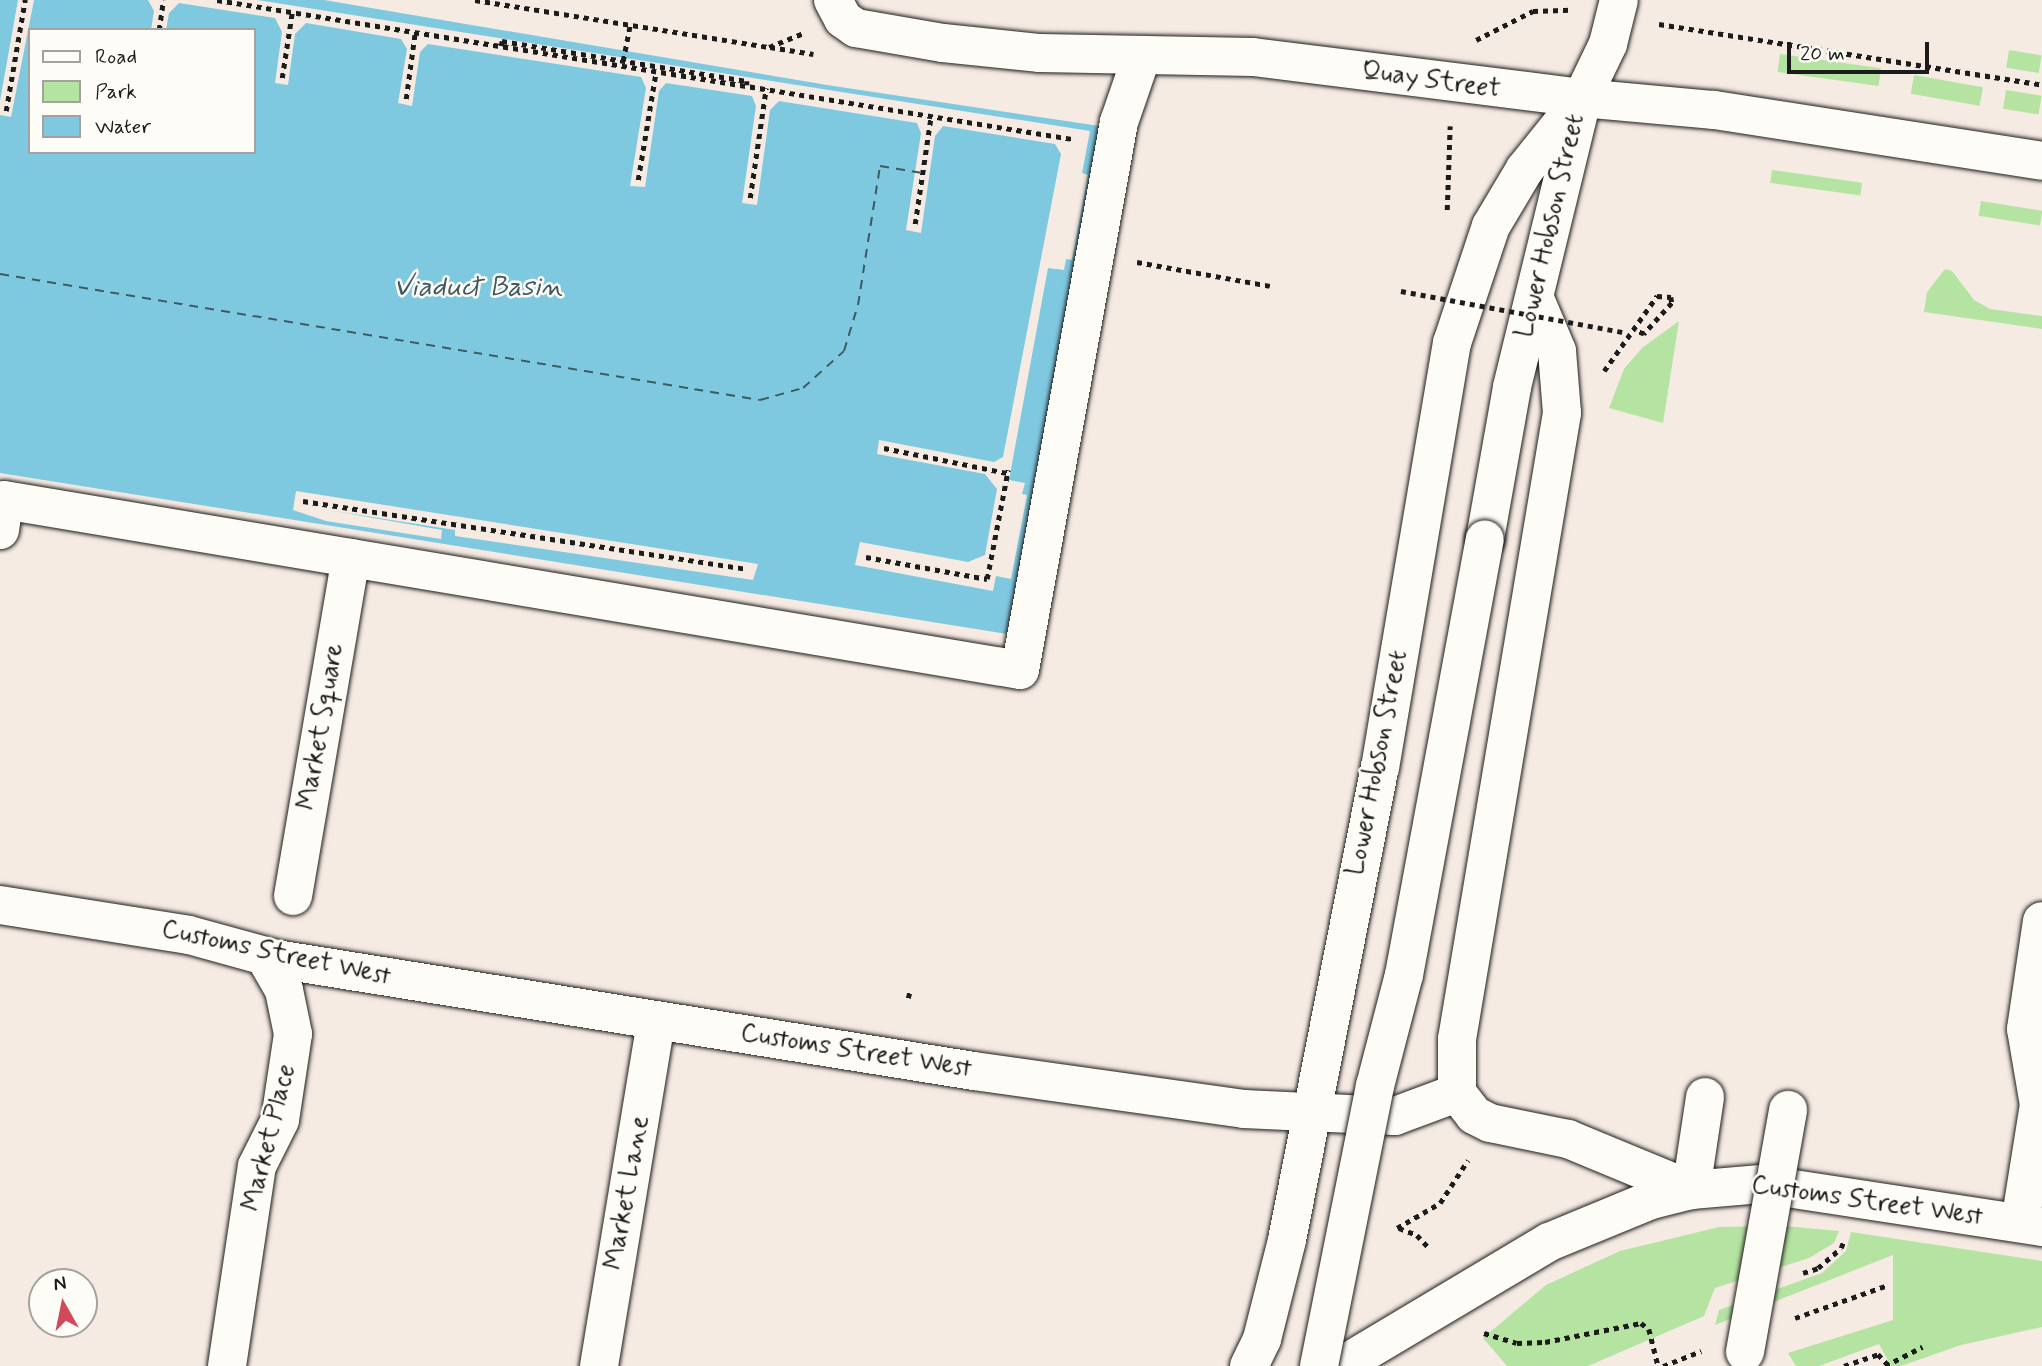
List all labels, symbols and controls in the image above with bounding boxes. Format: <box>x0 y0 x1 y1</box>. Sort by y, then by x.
legend <box>28 28 256 154</box>
scale bar <box>1790 28 1932 72</box>
text: 20 m <box>1800 40 1845 68</box>
text: Road <box>95 43 137 71</box>
street label: Quay Street <box>1360 56 1502 106</box>
text: Park <box>95 78 137 106</box>
street label: Lower Hobson Street <box>1510 109 1592 343</box>
text: Water <box>95 113 151 141</box>
water label: Viaduct Basin <box>393 271 563 305</box>
street label: Market Square <box>292 640 352 814</box>
street label: Lower Hobson Street <box>1340 646 1416 880</box>
street label: Customs Street West <box>159 915 393 993</box>
street label: Customs Street West <box>739 1018 973 1086</box>
street label: Market Place <box>237 1061 303 1215</box>
street label: Market Lane <box>600 1117 656 1269</box>
street label: Customs Street West <box>1750 1170 1984 1234</box>
north arrow <box>28 1268 98 1338</box>
text: N <box>52 1270 68 1297</box>

